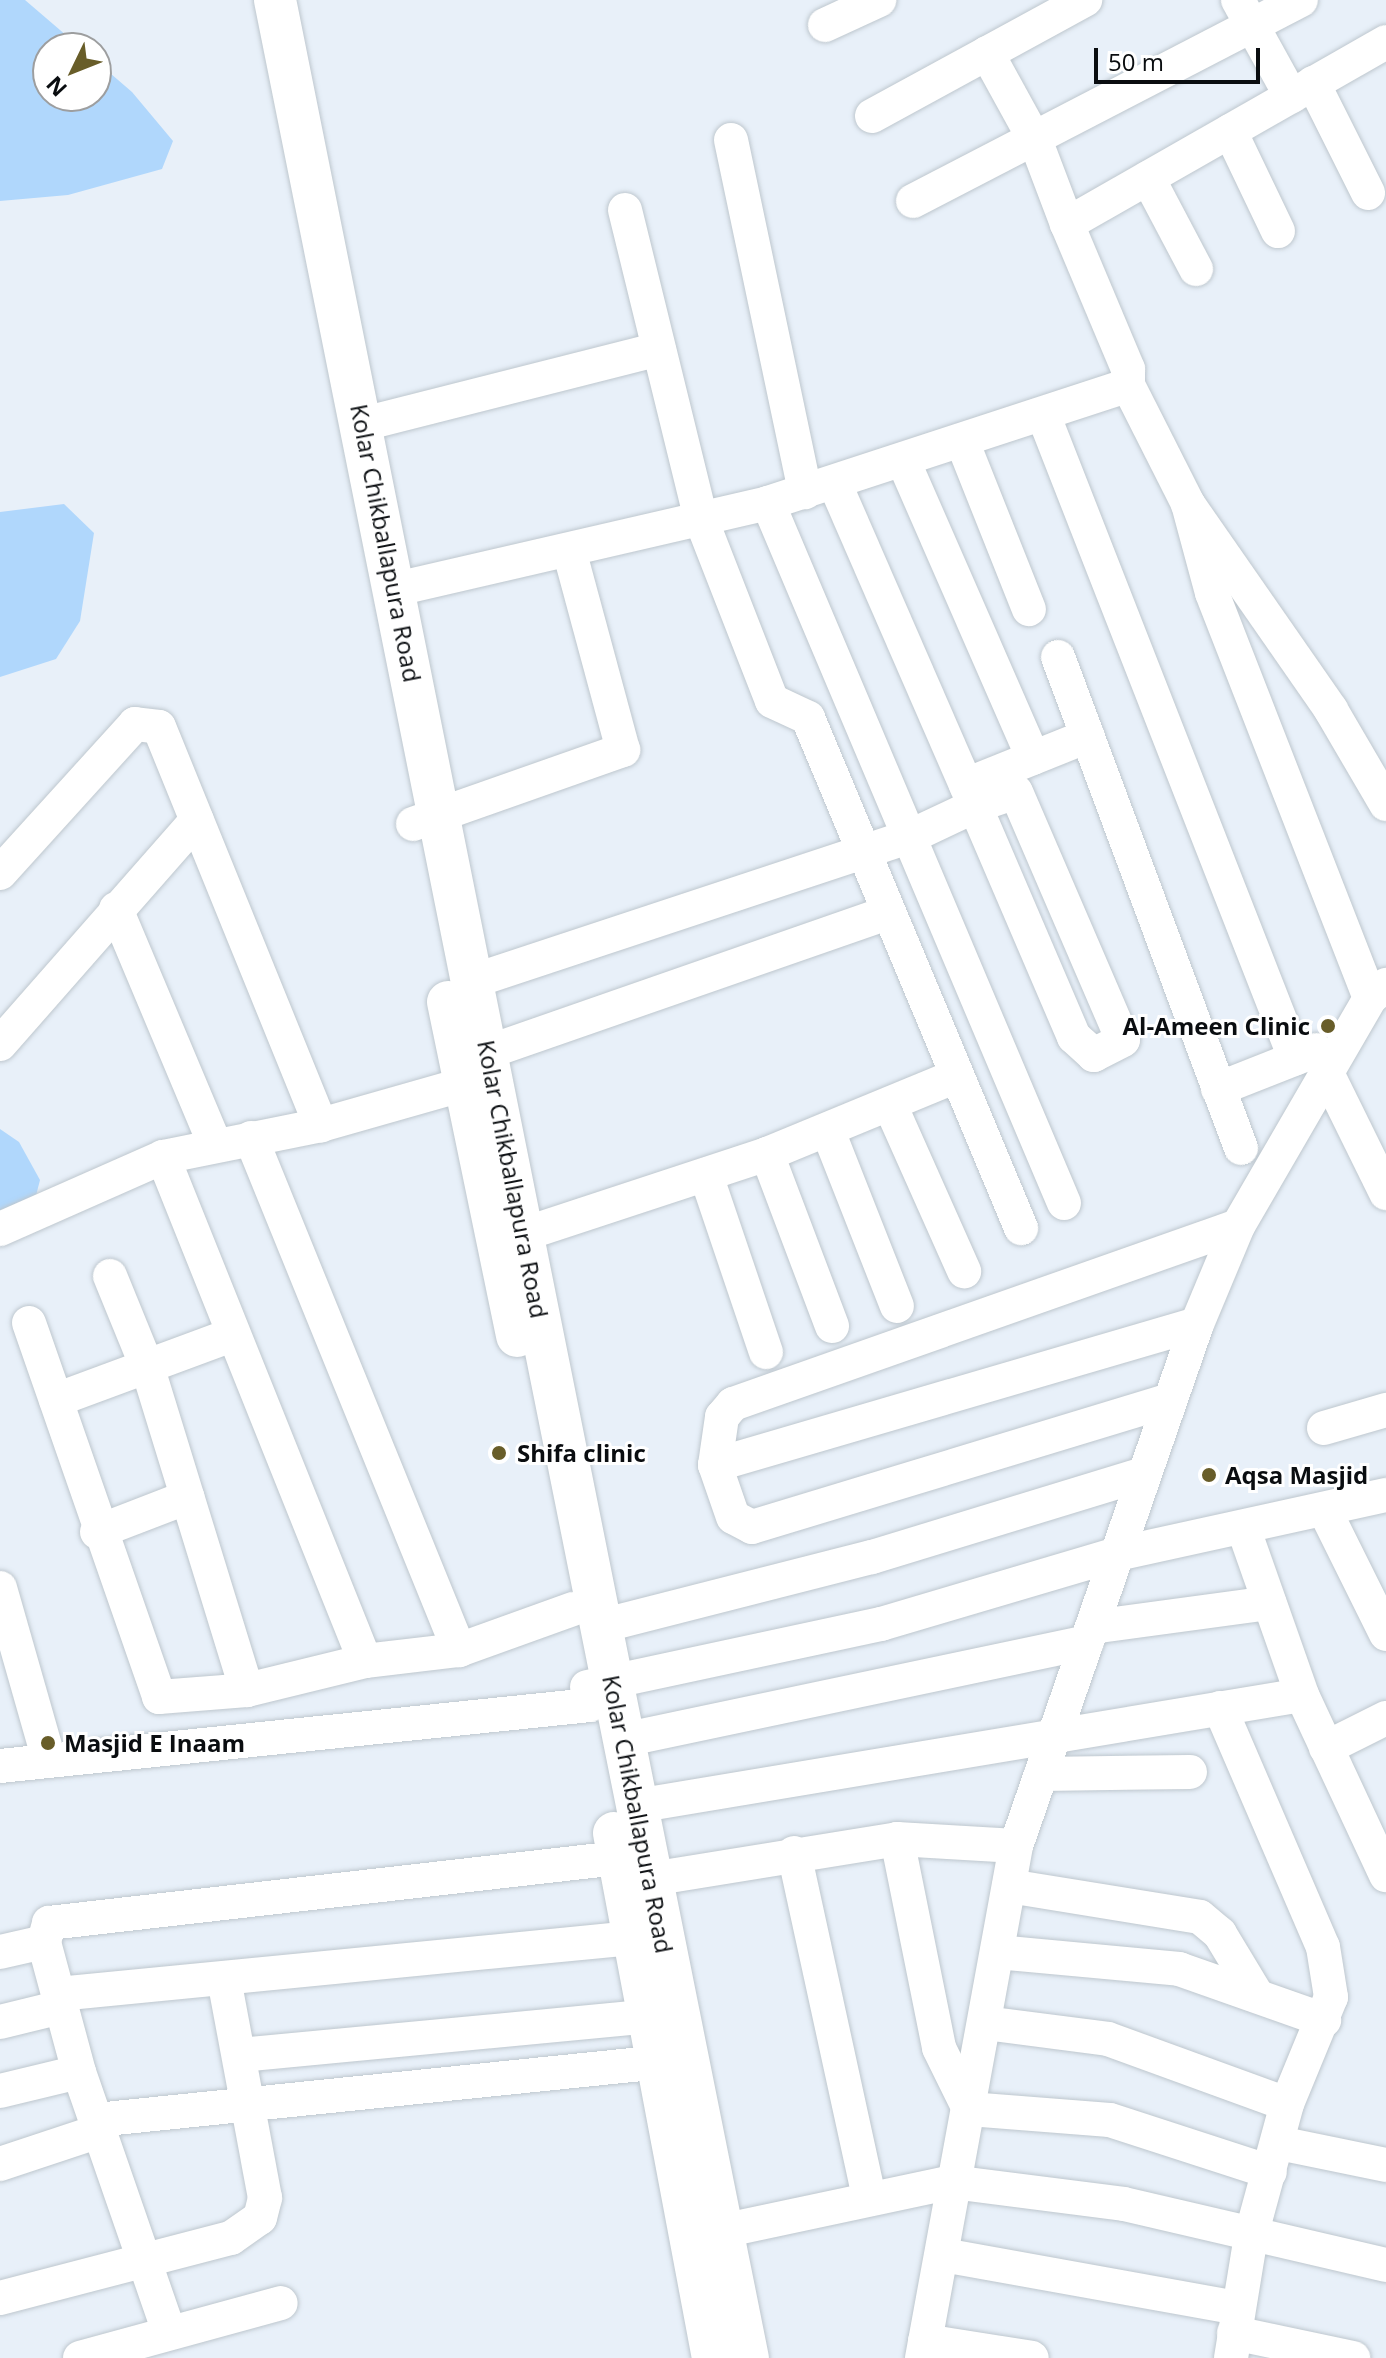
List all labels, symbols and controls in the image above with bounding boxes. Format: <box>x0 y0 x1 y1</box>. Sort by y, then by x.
north arrow <box>32 32 112 112</box>
scale bar <box>1098 32 1264 82</box>
text: 50 m <box>1108 45 1164 78</box>
text: N <box>39 70 73 104</box>
street label: Kolar Chikballapura Road <box>345 402 427 684</box>
place label: Al-Ameen Clinic <box>1123 1012 1310 1040</box>
marker: Al-Ameen Clinic <box>1317 1015 1339 1037</box>
street label: Kolar Chikballapura Road <box>472 1038 554 1320</box>
place label: Shifa clinic <box>517 1439 646 1467</box>
marker: Shifa clinic <box>488 1442 510 1464</box>
place label: Aqsa Masjid <box>1225 1461 1368 1489</box>
marker: Aqsa Masjid <box>1200 1466 1218 1484</box>
street label: Kolar Chikballapura Road <box>597 1673 679 1955</box>
place label: Masjid E Inaam <box>64 1729 245 1757</box>
marker: Masjid E Inaam <box>39 1734 57 1752</box>

